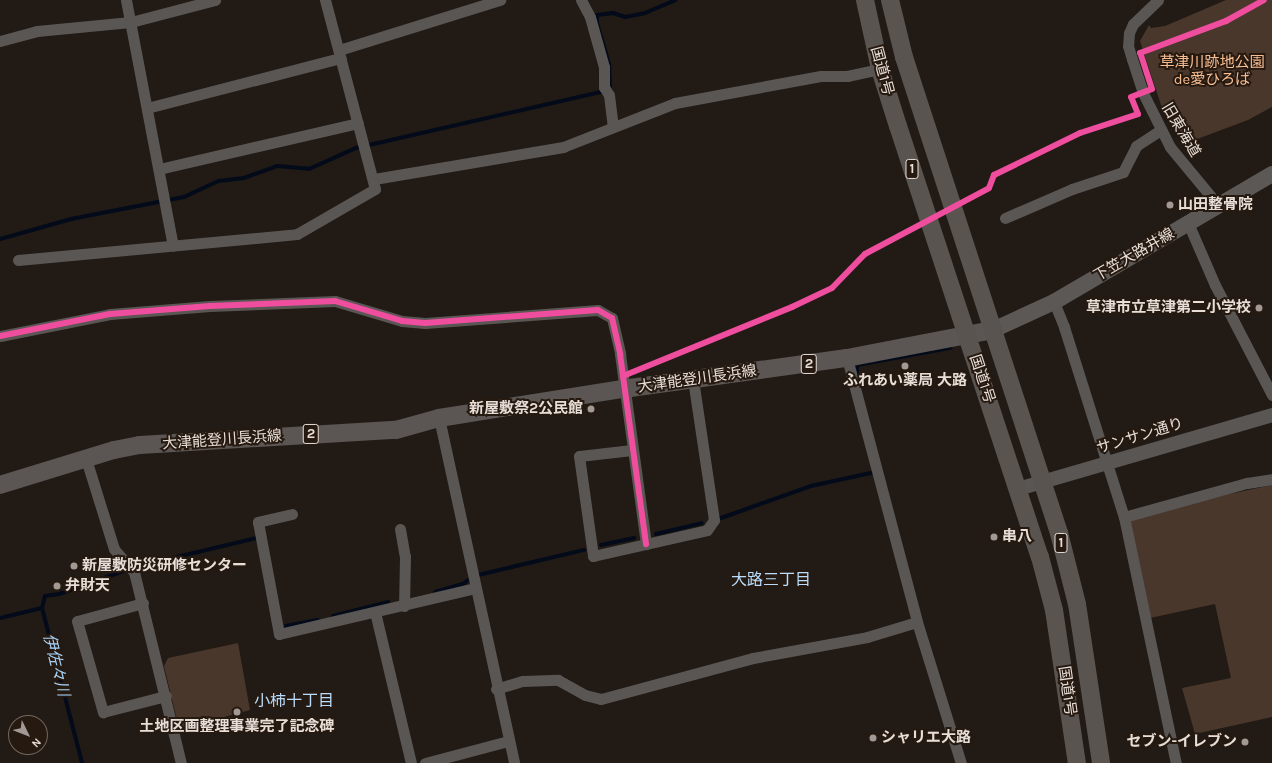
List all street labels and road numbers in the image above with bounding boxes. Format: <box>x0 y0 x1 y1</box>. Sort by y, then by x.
street label: 国道1号 <box>867 45 897 97</box>
street label: 旧東海道 <box>1158 100 1204 160</box>
road number: 1 <box>905 157 919 181</box>
street label: 下笠大路井線 <box>1091 225 1177 285</box>
road number: 2 <box>800 352 818 376</box>
street label: 国道1号 <box>966 352 998 406</box>
street label: 大津能登川長浜線 <box>636 362 758 396</box>
street label: サンサン通り <box>1094 414 1186 458</box>
road number: 2 <box>302 422 320 446</box>
street label: 大津能登川長浜線 <box>162 427 282 453</box>
road number: 1 <box>1054 531 1068 555</box>
street label: 国道1号 <box>1055 665 1079 717</box>

